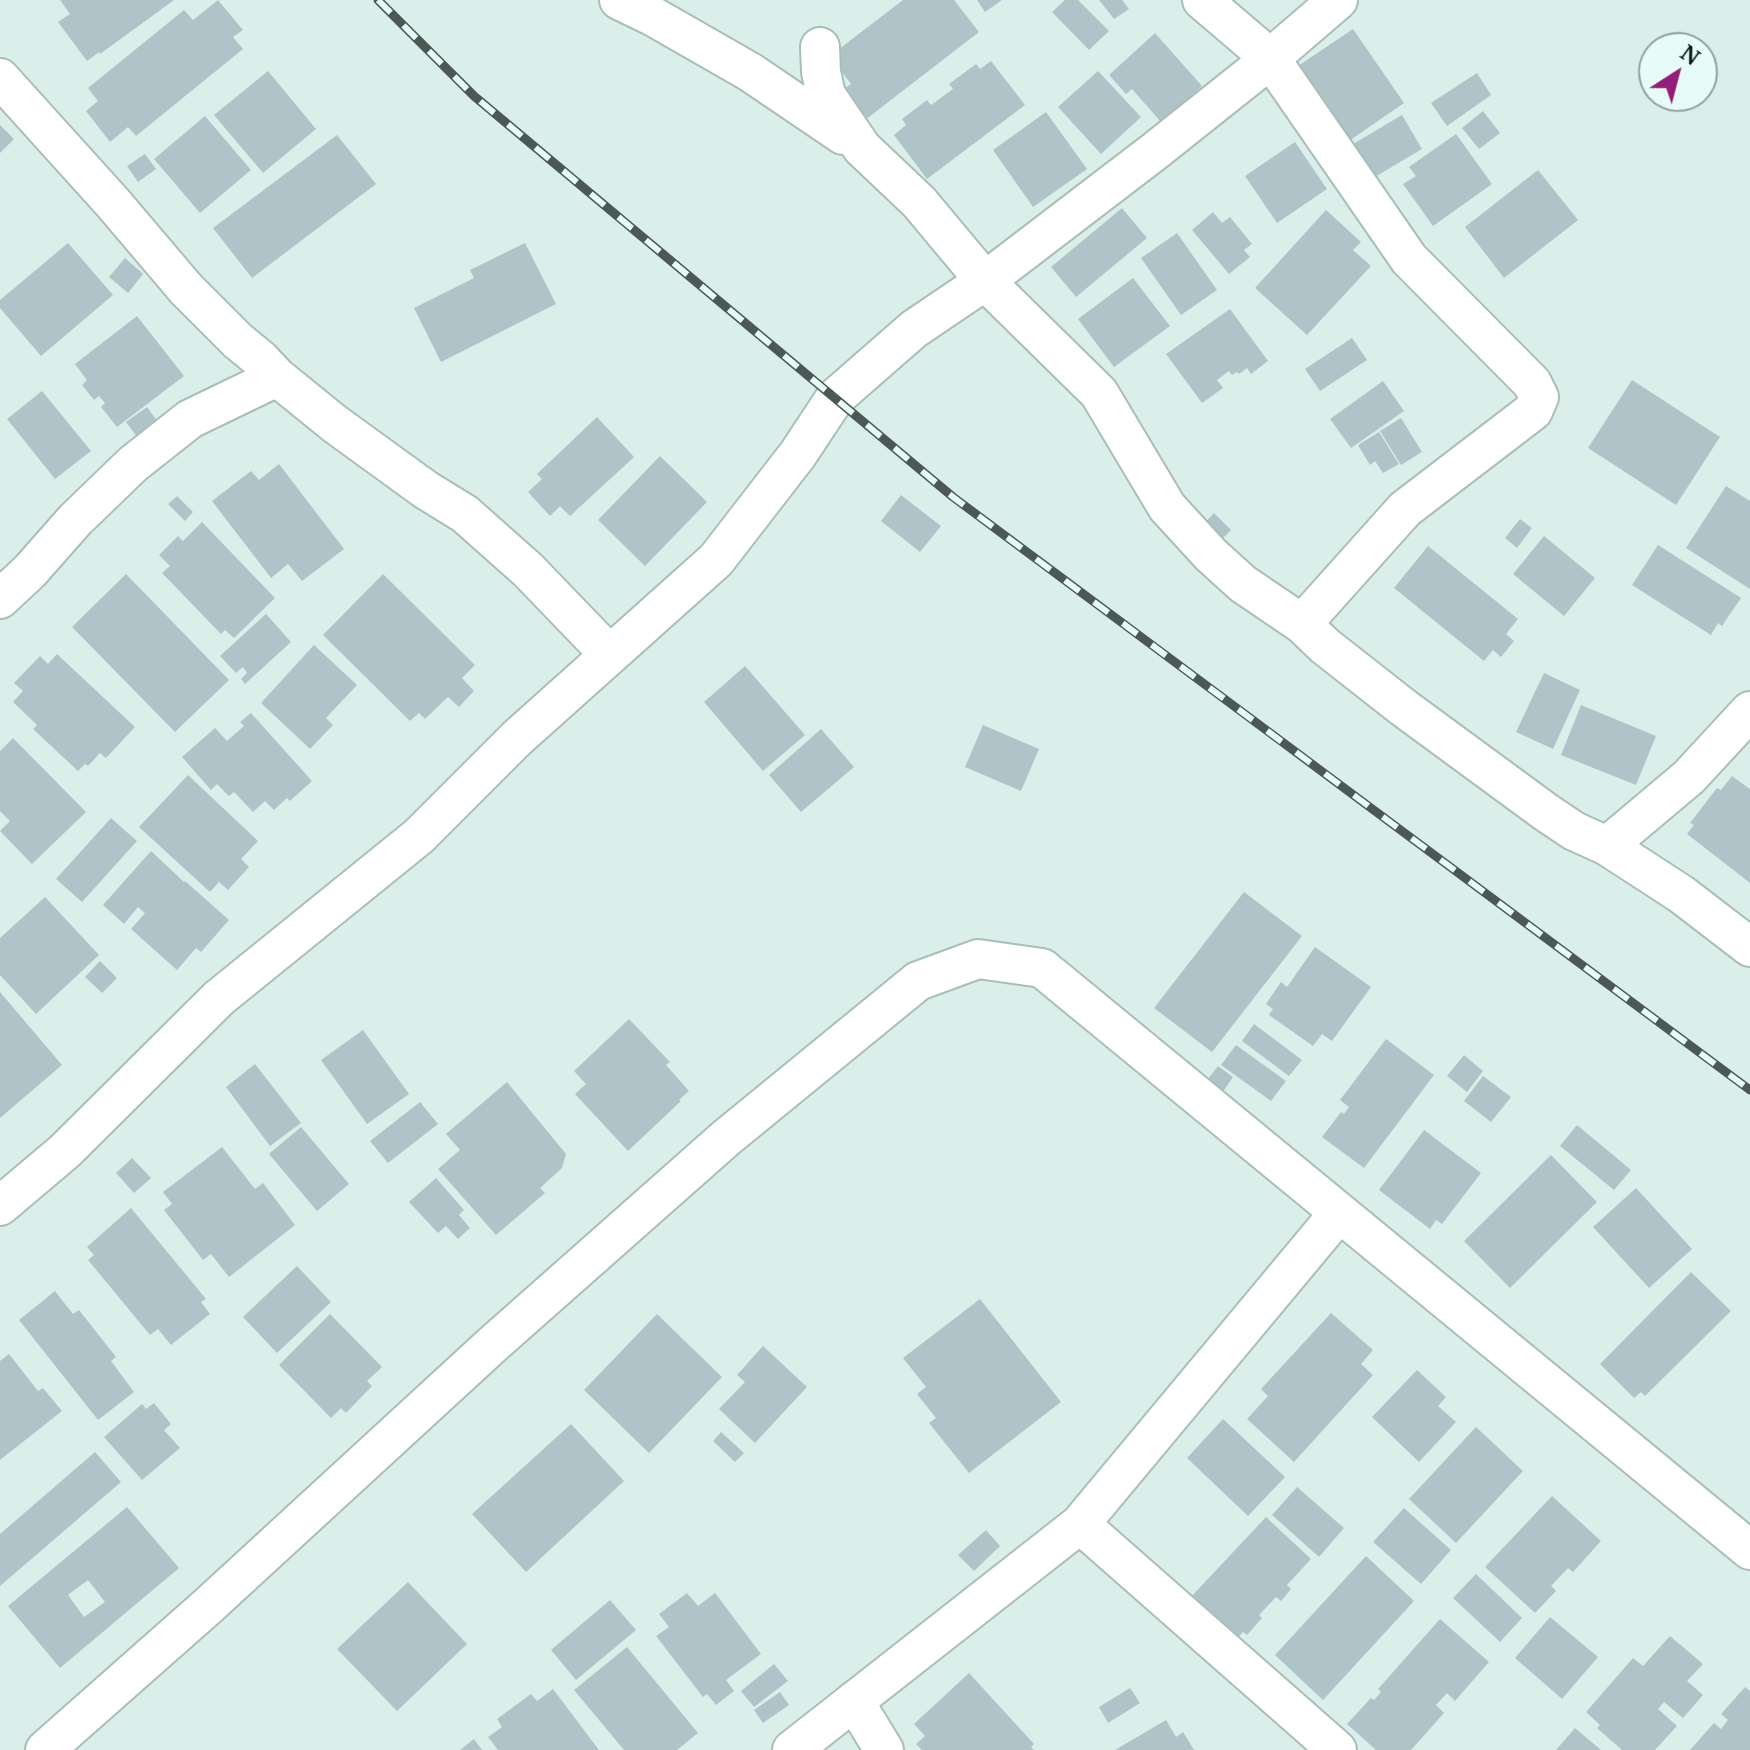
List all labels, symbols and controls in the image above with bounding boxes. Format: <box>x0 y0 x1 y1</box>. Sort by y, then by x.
north arrow <box>1638 32 1718 112</box>
text: N <box>1675 37 1707 71</box>

